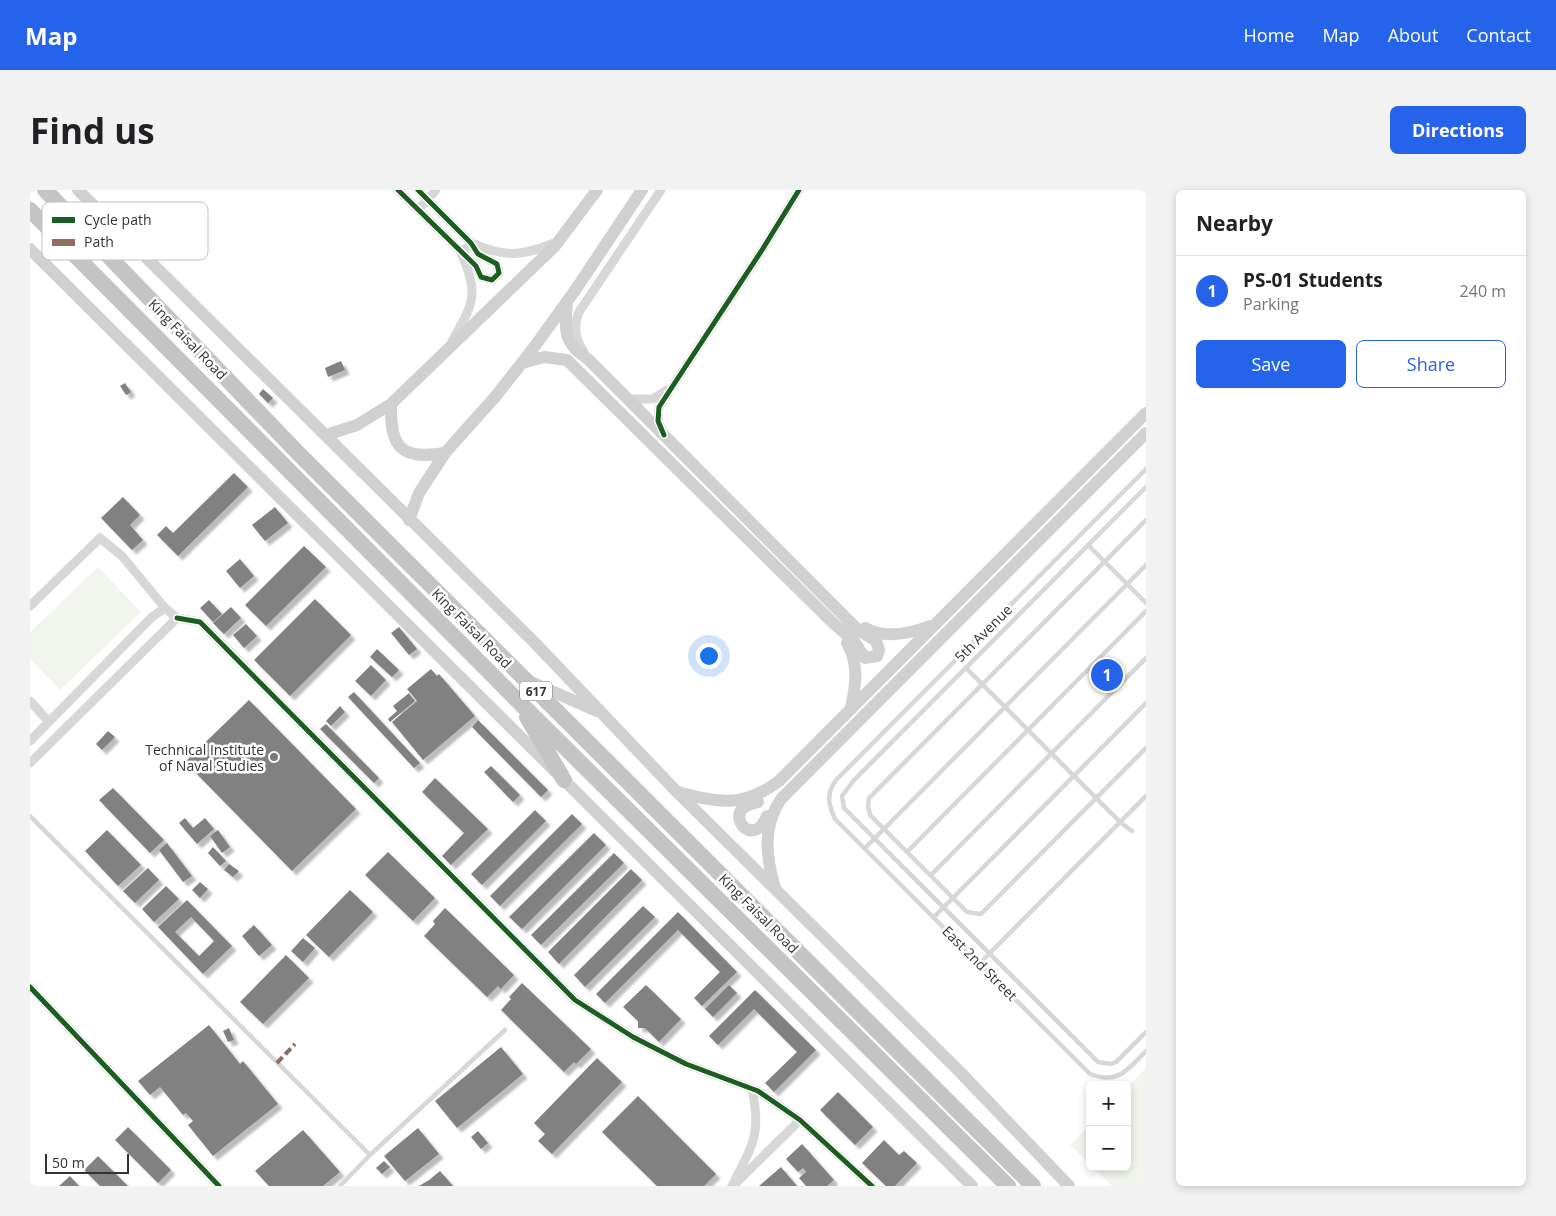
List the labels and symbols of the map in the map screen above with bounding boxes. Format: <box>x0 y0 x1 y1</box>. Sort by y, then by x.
legend <box>42 202 208 260</box>
text: Cycle path <box>84 210 152 229</box>
text: Path <box>84 232 114 251</box>
street label: King Faisal Road <box>145 294 231 384</box>
street label: King Faisal Road <box>428 584 516 672</box>
street label: 5th Avenue <box>950 600 1016 666</box>
your location <box>696 643 722 669</box>
pin: 1 <box>1091 656 1123 694</box>
road number: 617 <box>520 682 552 701</box>
place label: Technical Institute of Naval Studies <box>145 740 264 775</box>
marker: Technical Institute of Naval Studies <box>268 751 280 763</box>
street label: King Faisal Road <box>715 869 803 957</box>
street label: East 2nd Street <box>938 921 1022 1005</box>
scale bar <box>45 1151 129 1174</box>

